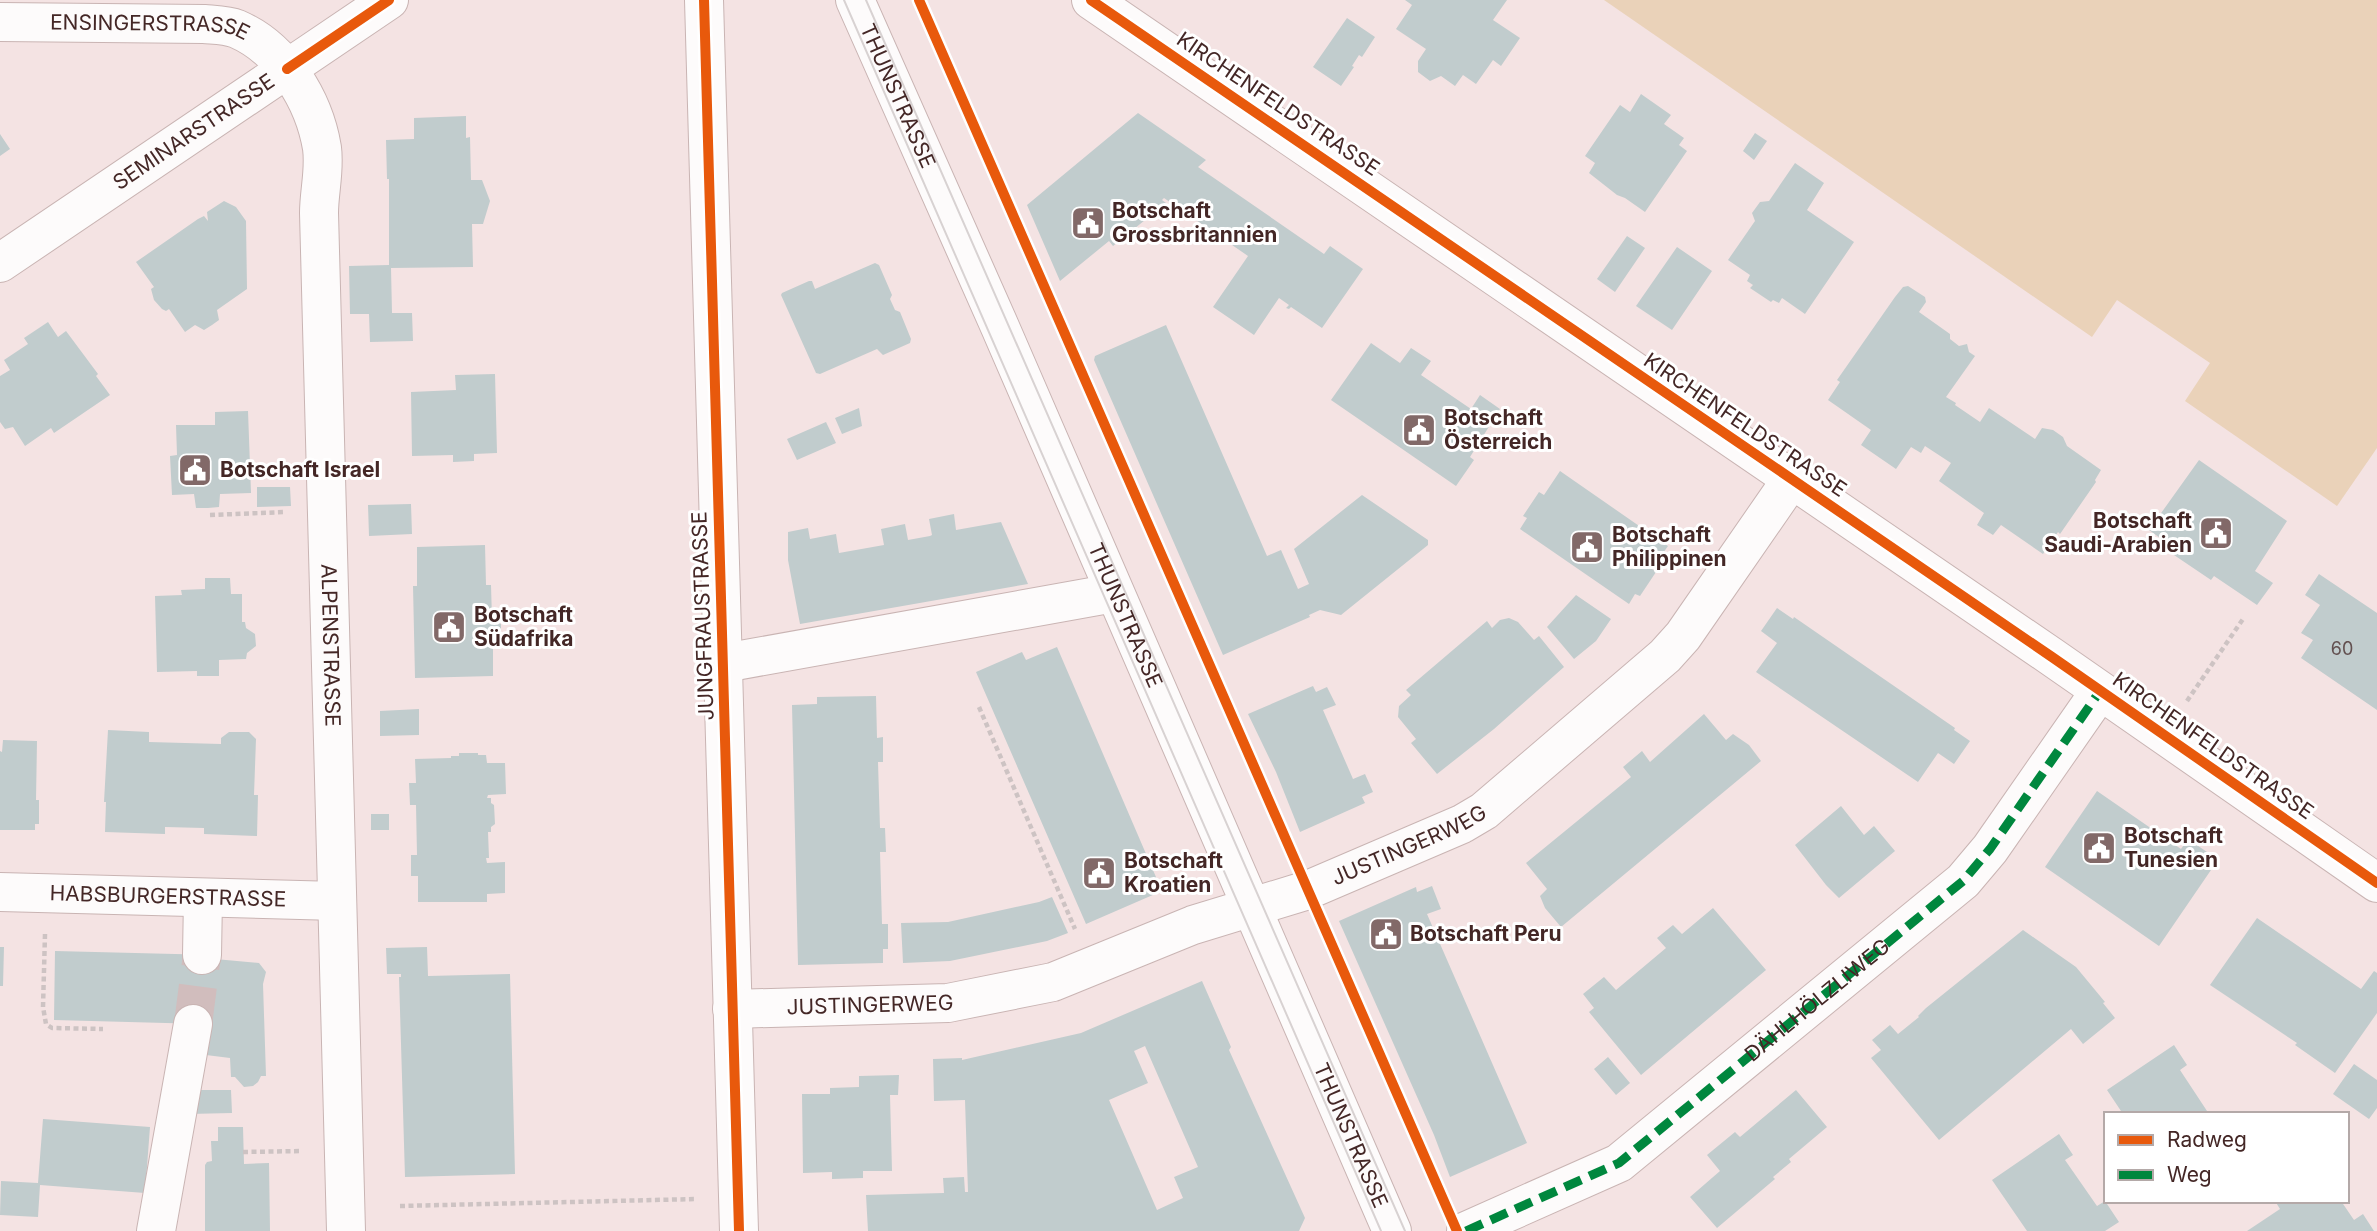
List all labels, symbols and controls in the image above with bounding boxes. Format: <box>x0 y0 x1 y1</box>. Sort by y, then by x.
street label: ENSINGERSTRASSE <box>50 9 254 45</box>
street label: THUNSTRASSE <box>855 20 941 172</box>
street label: KIRCHENFELDSTRASSE <box>1172 26 1384 181</box>
street label: SEMINARSTRASSE <box>108 68 279 195</box>
place label: Botschaft Grossbritannien <box>1112 198 1277 247</box>
public building icon: Botschaft Grossbritannien <box>1069 204 1107 242</box>
street label: KIRCHENFELDSTRASSE <box>1639 347 1851 502</box>
place label: Botschaft Österreich <box>1444 405 1552 454</box>
public building icon: Botschaft Österreich <box>1400 411 1438 449</box>
public building icon: Botschaft Israel <box>176 451 214 489</box>
place label: Botschaft Israel <box>220 457 380 482</box>
place label: Botschaft Saudi-Arabien <box>2044 508 2192 557</box>
street label: JUNGFRAUSTRASSE <box>686 511 719 721</box>
public building icon: Botschaft Saudi-Arabien <box>2197 514 2235 552</box>
place label: Botschaft Philippinen <box>1612 522 1727 571</box>
public building icon: Botschaft Philippinen <box>1568 528 1606 566</box>
street label: THUNSTRASSE <box>1083 539 1168 691</box>
street label: ALPENSTRASSE <box>316 563 346 727</box>
place label: Botschaft Südafrika <box>474 602 573 651</box>
public building icon: Botschaft Südafrika <box>430 608 468 646</box>
house number: 60 <box>2331 638 2353 659</box>
street label: KIRCHENFELDSTRASSE <box>2108 667 2318 824</box>
street label: JUSTINGERWEG <box>1328 799 1491 890</box>
place label: Botschaft Tunesien <box>2124 823 2223 872</box>
public building icon: Botschaft Tunesien <box>2080 829 2118 867</box>
place label: Botschaft Kroatien <box>1124 848 1223 897</box>
public building icon: Botschaft Kroatien <box>1080 854 1118 892</box>
street label: HABSBURGERSTRASSE <box>49 880 287 912</box>
public building icon: Botschaft Peru <box>1367 915 1405 953</box>
place label: Botschaft Peru <box>1410 921 1561 946</box>
street label: DÄHLHÖLZLIWEG <box>1740 933 1895 1067</box>
street label: JUSTINGERWEG <box>786 990 954 1019</box>
street label: THUNSTRASSE <box>1309 1059 1393 1212</box>
legend <box>2104 1112 2349 1203</box>
text: Radweg <box>2167 1127 2247 1152</box>
text: Weg <box>2167 1162 2212 1187</box>

